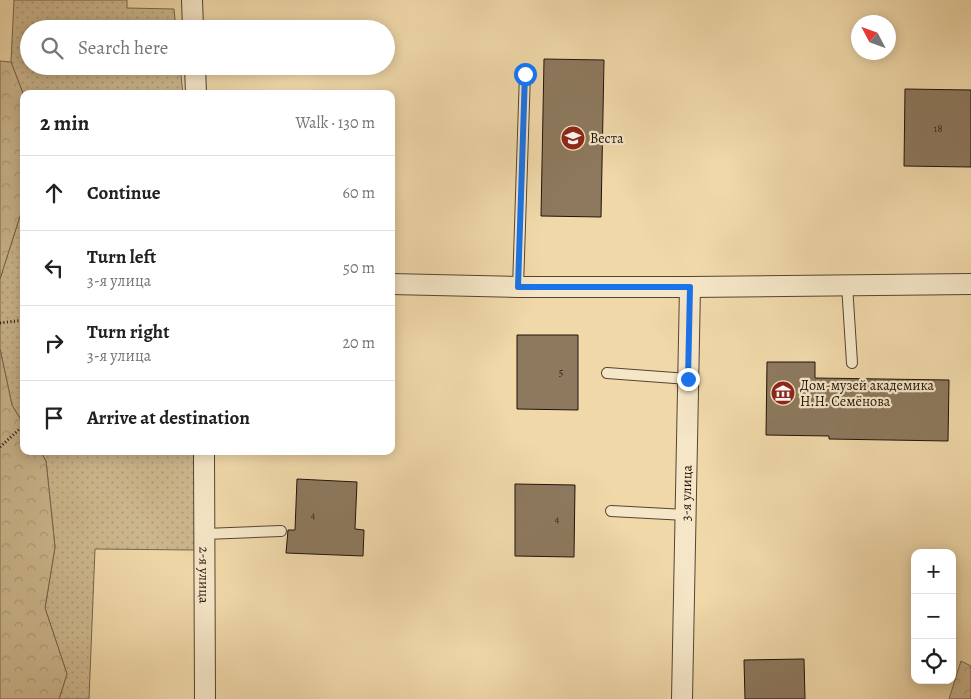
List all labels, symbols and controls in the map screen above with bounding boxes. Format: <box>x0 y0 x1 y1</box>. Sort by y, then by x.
north arrow <box>851 15 896 60</box>
search box <box>20 20 395 75</box>
icon: search <box>38 34 66 62</box>
text: Search here <box>78 35 168 61</box>
route start <box>514 63 537 86</box>
text: 2 min <box>40 109 89 137</box>
text: Walk · 130 m <box>295 112 375 134</box>
house number: 18 <box>933 121 943 136</box>
school or university icon: Веста <box>560 125 586 151</box>
place label: Веста <box>590 129 624 148</box>
icon: ahead <box>40 179 68 207</box>
text: Continue <box>87 180 161 206</box>
text: 60 m <box>343 182 375 204</box>
text: Turn left <box>87 244 156 270</box>
icon: left <box>40 254 68 282</box>
text: 50 m <box>343 257 375 279</box>
text: 3-я улица <box>87 270 151 292</box>
text: Turn right <box>87 319 169 345</box>
icon: right <box>40 329 68 357</box>
text: 20 m <box>342 332 375 354</box>
text: 3-я улица <box>87 345 151 367</box>
house number: 5 <box>559 365 564 380</box>
route end <box>677 368 700 391</box>
place label: Дом-музей академика Н.Н. Семёнова <box>800 376 935 411</box>
museum icon: Дом-музей академика Н.Н. Семёнова <box>770 380 796 406</box>
icon: arrive <box>40 404 68 432</box>
text: Arrive at destination <box>87 405 250 431</box>
street label: 3-я улица <box>676 464 697 521</box>
house number: 4 <box>311 508 316 523</box>
house number: 4 <box>555 512 560 527</box>
street label: 2-я улица <box>194 546 214 604</box>
map controls <box>911 549 956 684</box>
button: + <box>911 549 956 594</box>
button: − <box>911 594 956 639</box>
button: locate <box>911 639 956 684</box>

